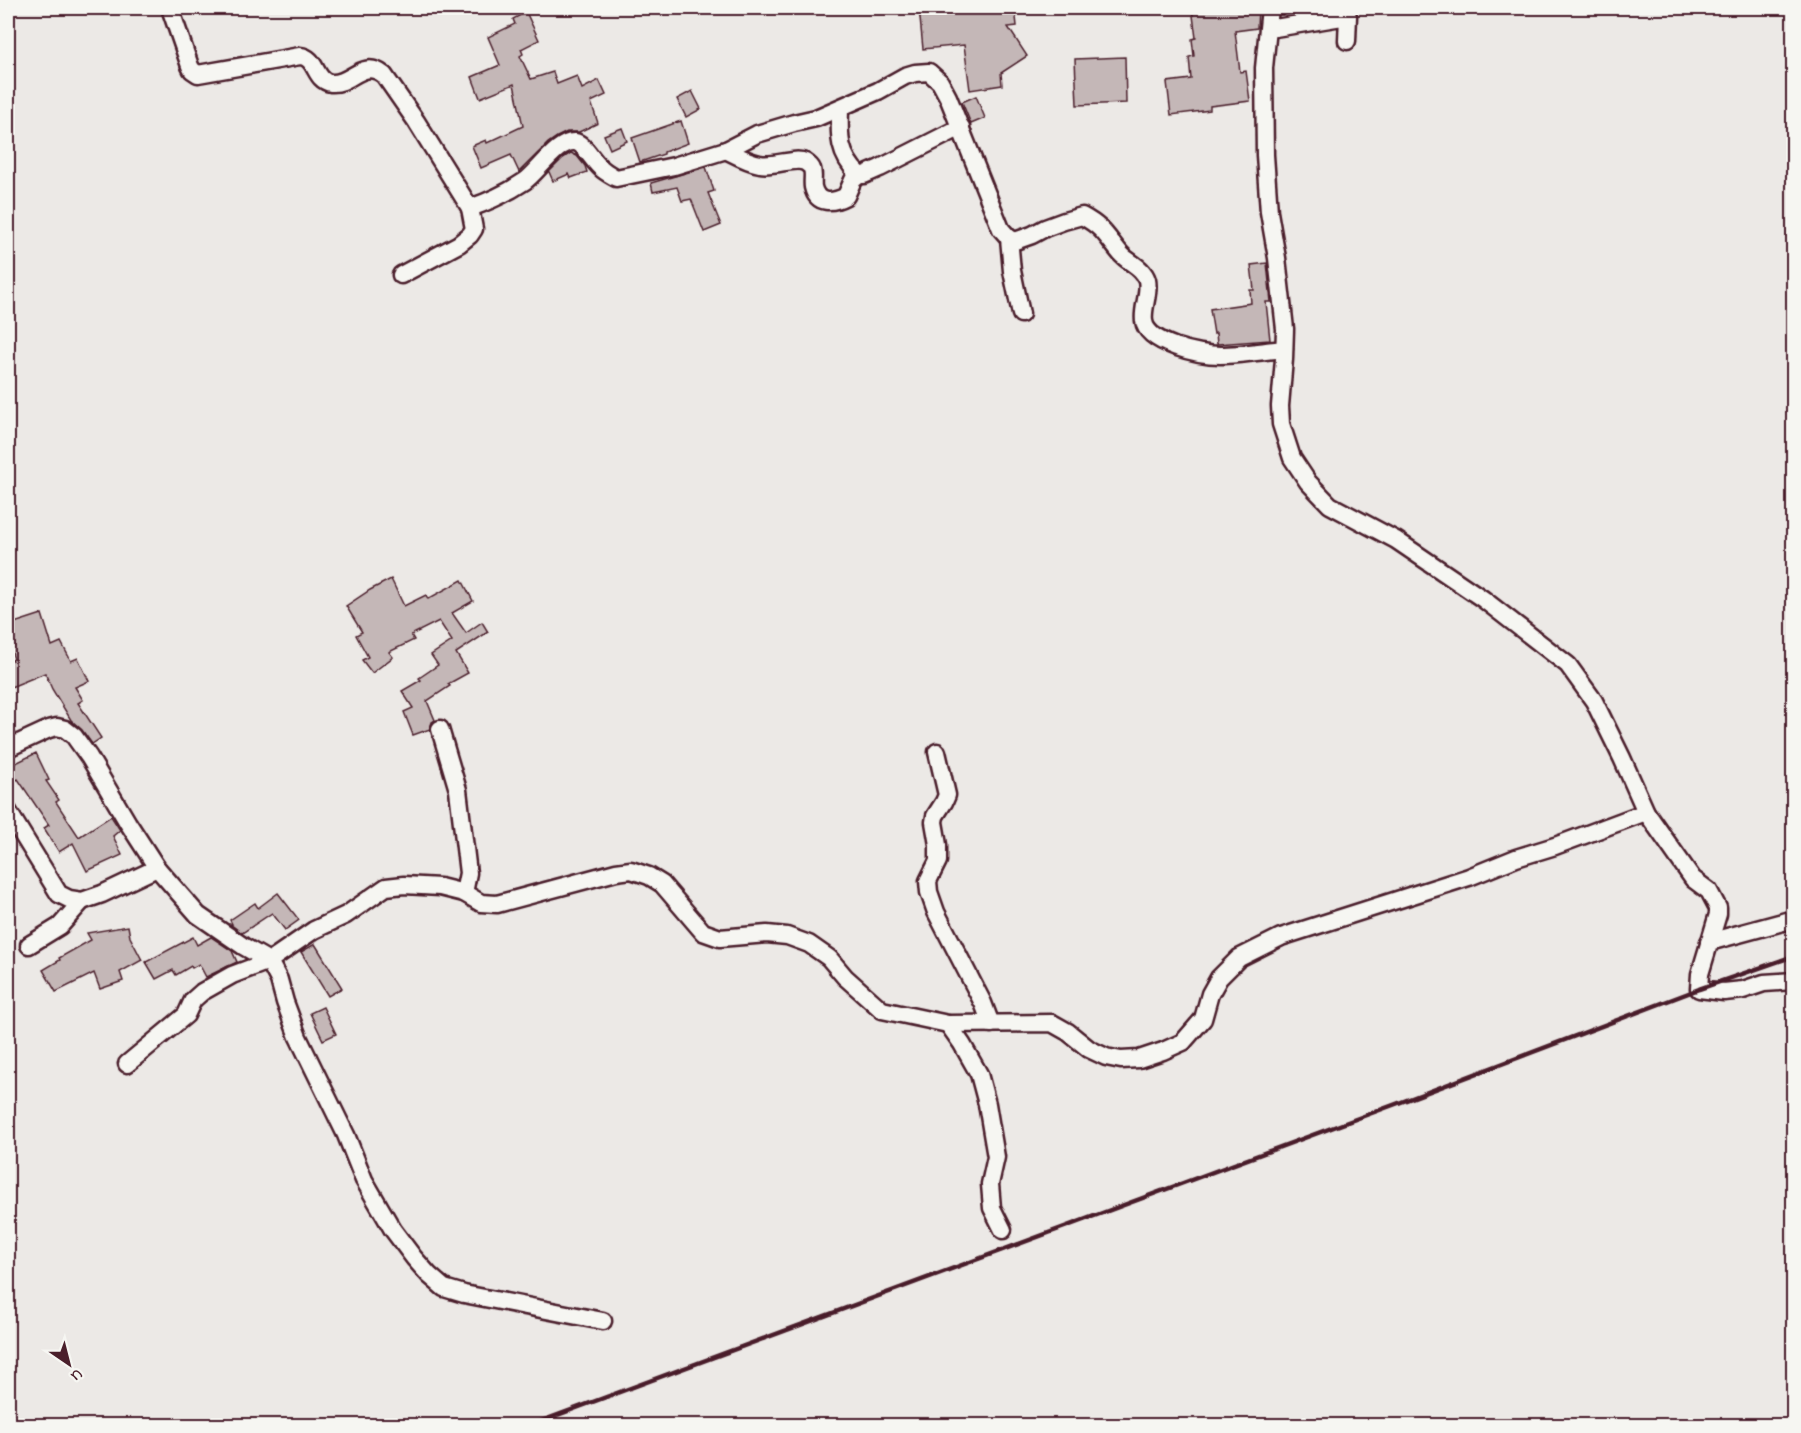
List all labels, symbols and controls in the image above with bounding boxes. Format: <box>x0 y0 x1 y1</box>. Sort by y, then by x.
north arrow <box>39 1334 99 1394</box>
text: U <box>65 1362 87 1387</box>

